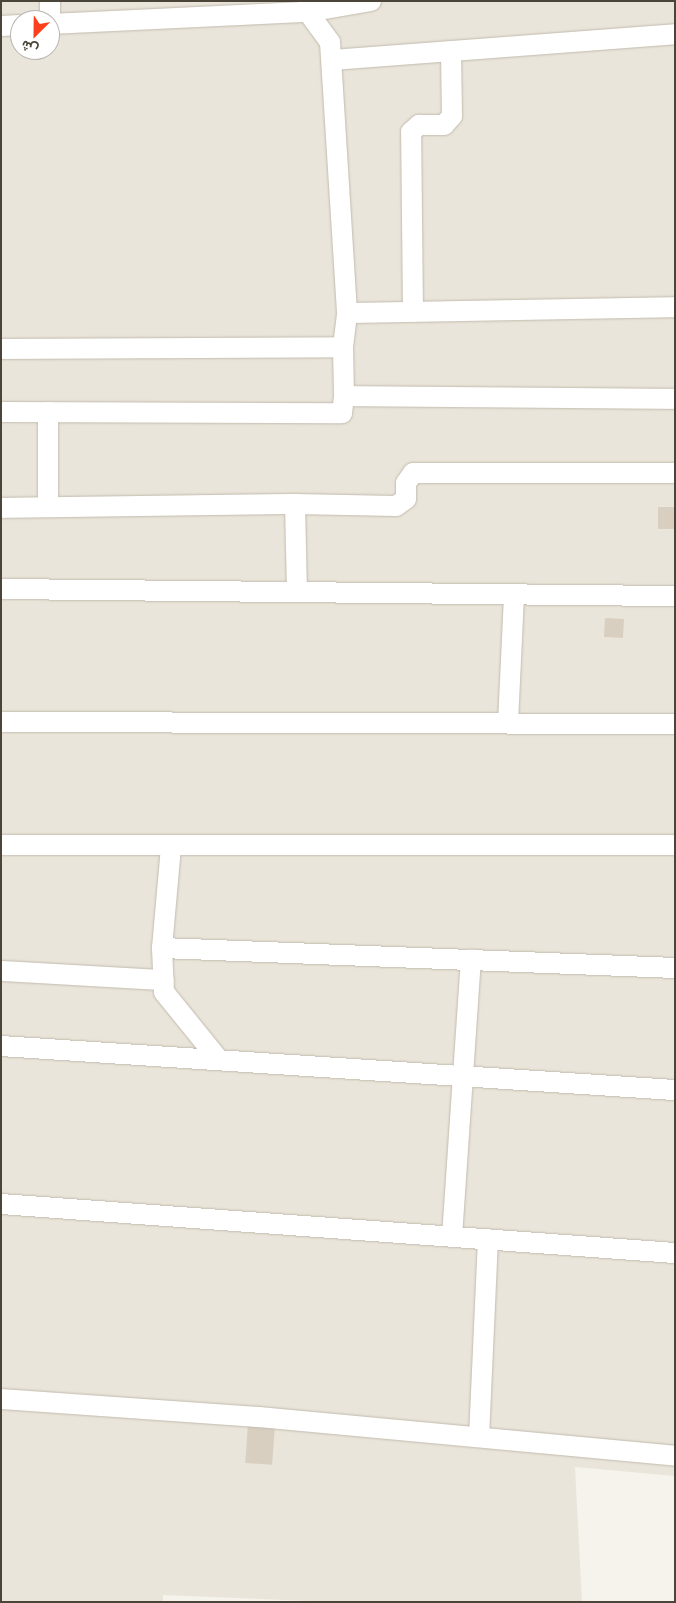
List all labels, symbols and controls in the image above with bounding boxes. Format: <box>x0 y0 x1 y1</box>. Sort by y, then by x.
north arrow <box>10 10 60 60</box>
text: ش <box>18 36 41 59</box>

